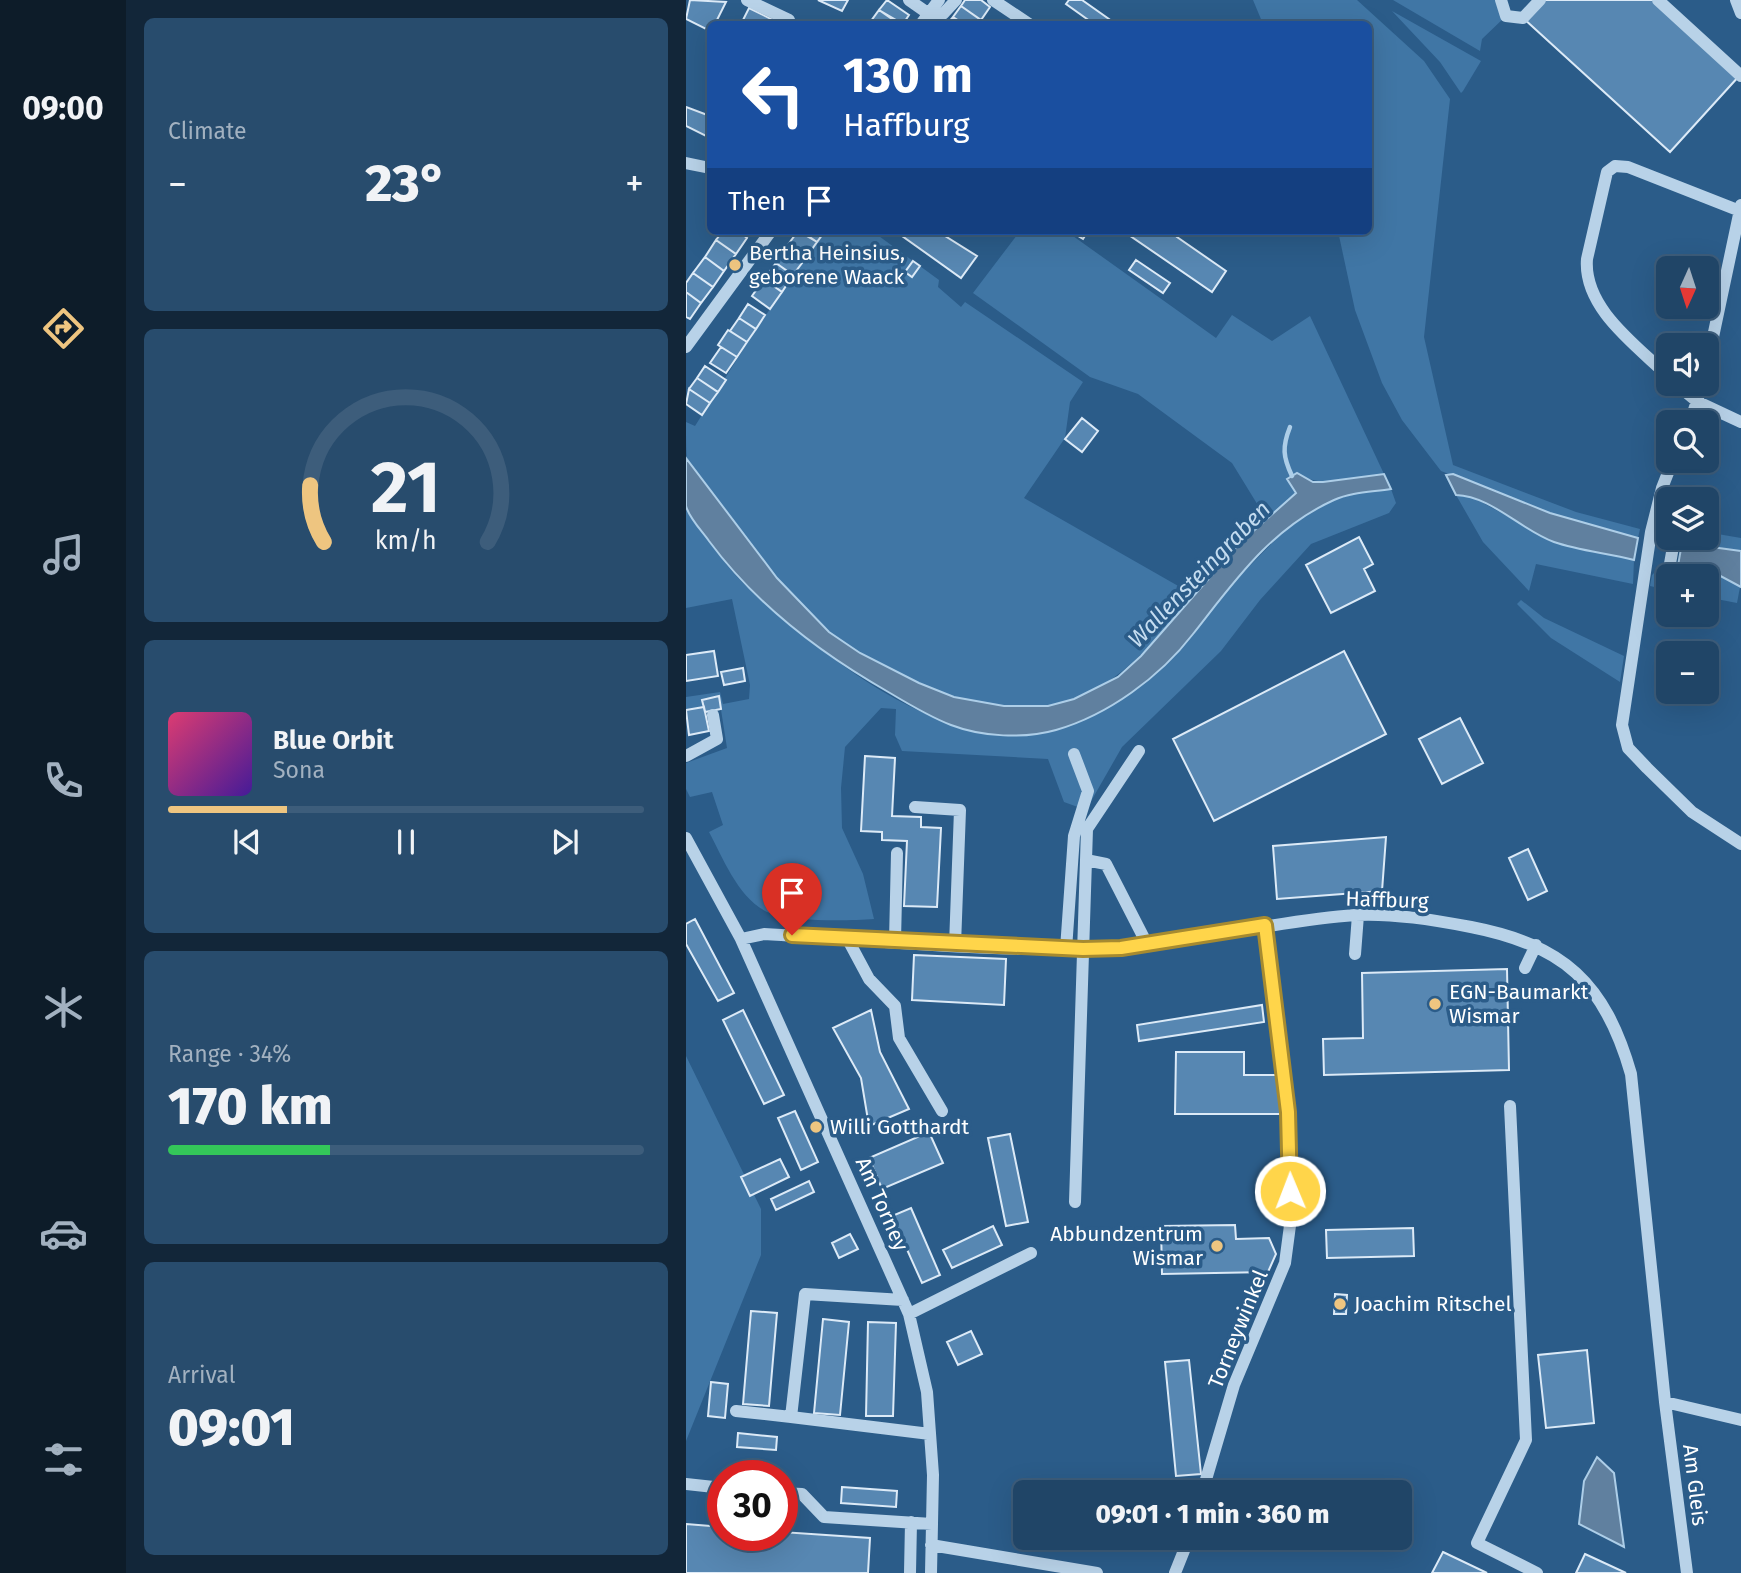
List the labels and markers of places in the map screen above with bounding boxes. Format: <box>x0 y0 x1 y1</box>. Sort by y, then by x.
place label: Bertha Heinsius, geborene Waack <box>749 240 905 290</box>
marker: Bertha Heinsius, geborene Waack <box>727 257 743 273</box>
pin <box>762 863 822 935</box>
place label: EGN-Baumarkt Wismar <box>1449 979 1589 1029</box>
marker: EGN-Baumarkt Wismar <box>1427 996 1443 1012</box>
place label: Willi Gotthardt <box>830 1114 970 1140</box>
marker: Willi Gotthardt <box>808 1119 824 1135</box>
place label: Abbundzentrum Wismar <box>1050 1221 1203 1271</box>
marker: Abbundzentrum Wismar <box>1209 1238 1225 1254</box>
place label: Joachim Ritschel <box>1354 1291 1512 1317</box>
marker: Joachim Ritschel <box>1332 1296 1348 1312</box>

